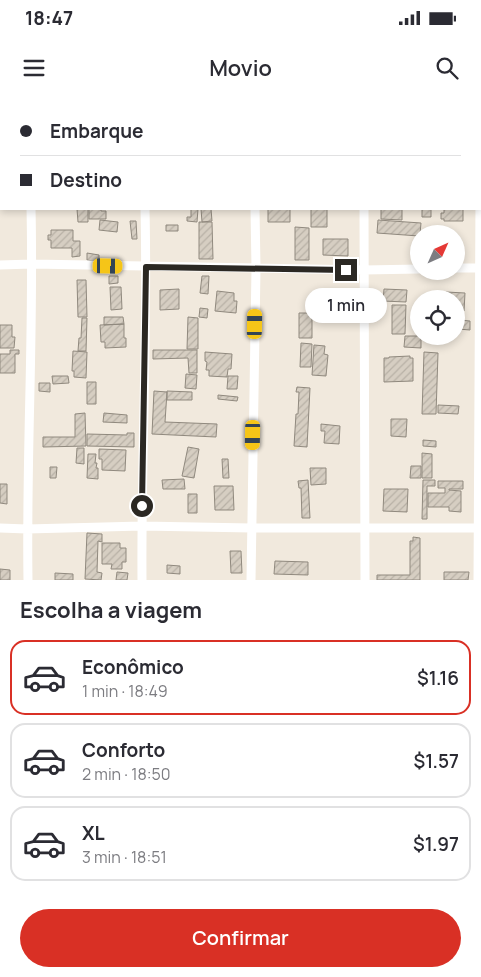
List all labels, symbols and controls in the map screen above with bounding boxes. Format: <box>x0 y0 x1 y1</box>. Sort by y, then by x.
text: 18:47 <box>25 5 73 31</box>
text: Movio <box>209 53 272 83</box>
icon: menu <box>20 54 48 82</box>
icon: search <box>433 54 461 82</box>
text: Embarque <box>50 118 143 144</box>
text: Destino <box>50 167 122 193</box>
north arrow <box>410 225 465 280</box>
map controls <box>410 225 465 345</box>
car <box>92 258 123 274</box>
route end <box>335 259 357 281</box>
callout: 1 min <box>305 288 387 322</box>
button: locate <box>410 290 465 345</box>
text: 1 min <box>327 294 365 316</box>
car <box>247 309 262 339</box>
car <box>245 420 260 450</box>
route start <box>131 495 153 517</box>
text: Escolha a viagem <box>20 595 202 625</box>
text: Econômico <box>82 654 184 680</box>
icon: car <box>22 655 67 700</box>
text: $1.16 <box>417 665 459 691</box>
text: 1 min · 18:49 <box>82 680 168 702</box>
text: Conforto <box>82 737 165 763</box>
icon: car <box>22 738 67 783</box>
text: $1.57 <box>414 748 459 774</box>
text: 2 min · 18:50 <box>82 763 170 785</box>
text: XL <box>82 820 105 846</box>
icon: car <box>22 821 67 866</box>
text: $1.97 <box>413 831 459 857</box>
text: 3 min · 18:51 <box>82 846 167 868</box>
button: Confirmar <box>20 909 461 967</box>

